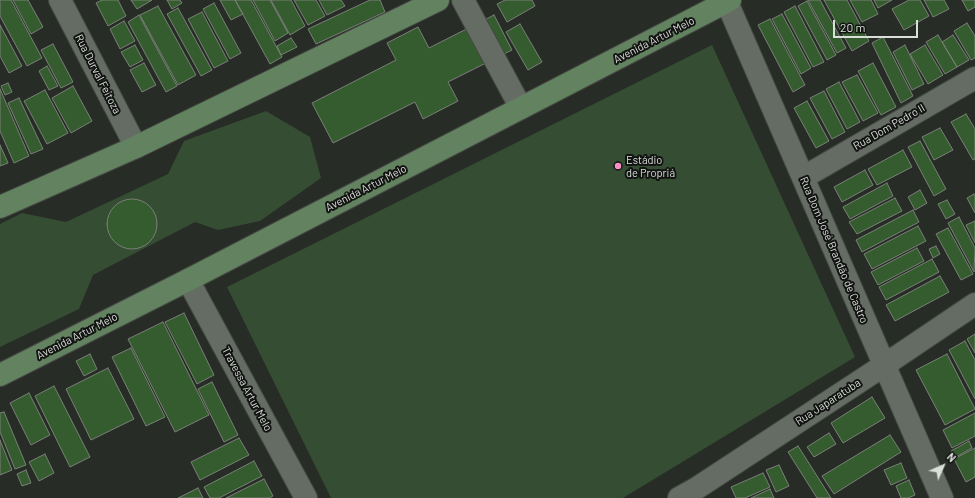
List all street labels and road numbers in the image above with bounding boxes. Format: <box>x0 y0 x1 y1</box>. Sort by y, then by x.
street label: Avenida Artur Melo <box>611 14 697 66</box>
street label: Rua Durval Feitoza <box>72 32 124 116</box>
street label: Rua Dom Pedro II <box>851 101 927 153</box>
street label: Avenida Artur Melo <box>323 162 409 214</box>
street label: Rua Dom José Brandão de Castro <box>797 175 871 325</box>
street label: Avenida Artur Melo <box>34 310 120 362</box>
street label: Travessa Artur Melo <box>219 345 275 433</box>
street label: Rua Japaratuba <box>793 376 863 428</box>

